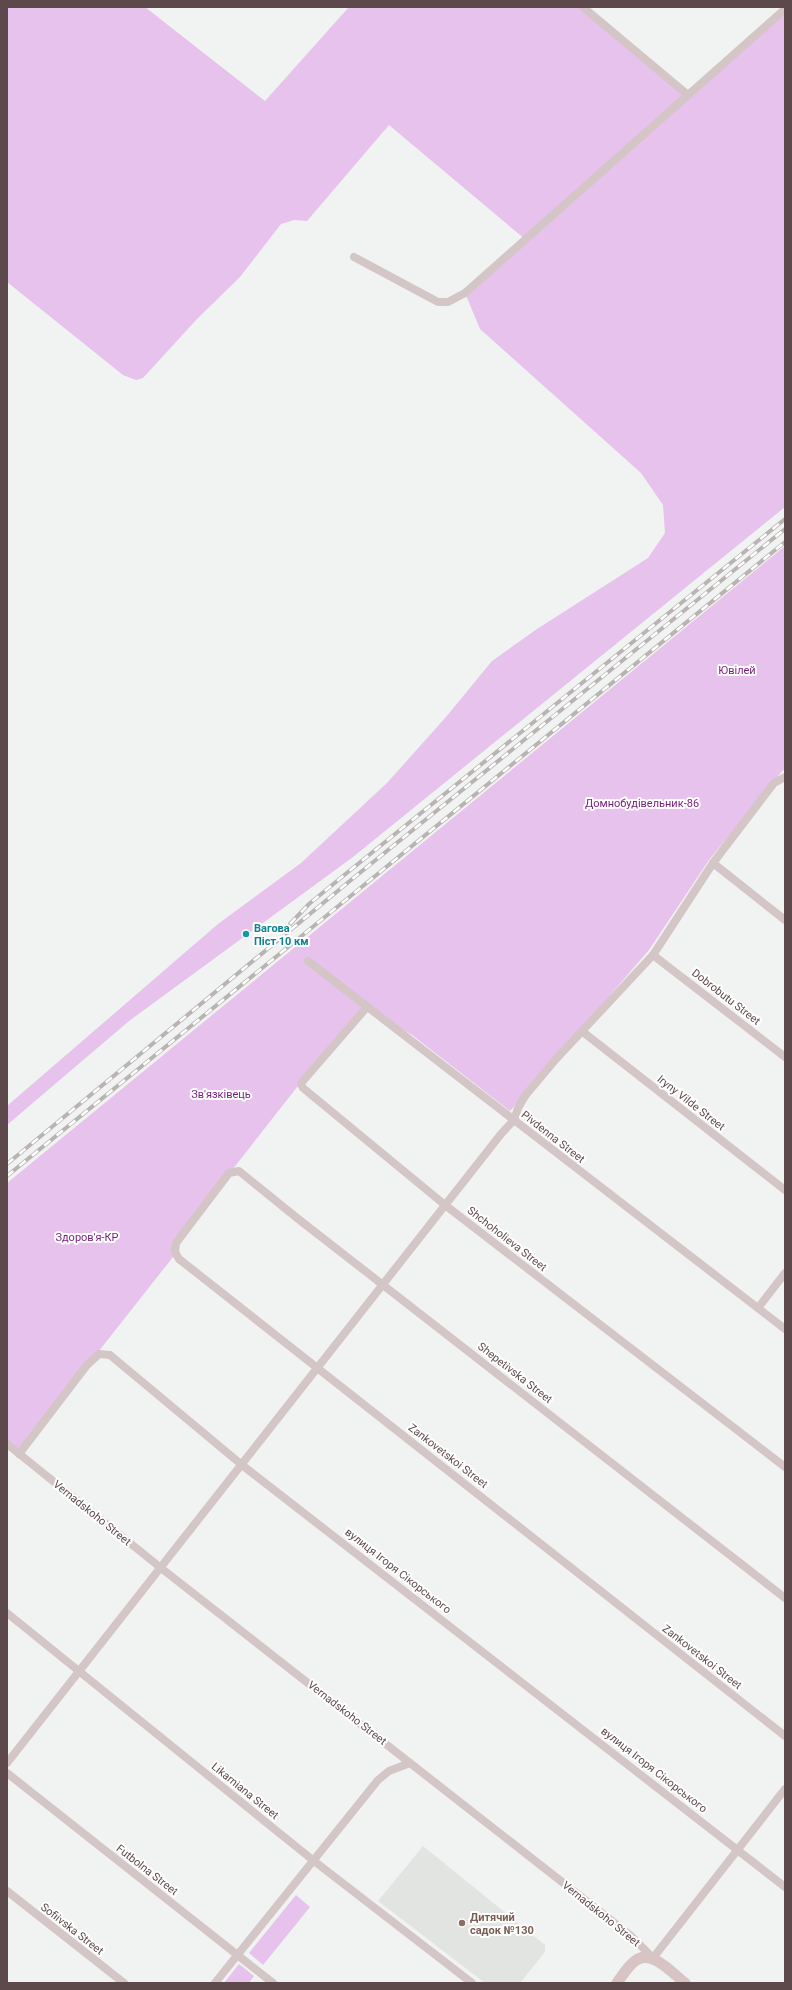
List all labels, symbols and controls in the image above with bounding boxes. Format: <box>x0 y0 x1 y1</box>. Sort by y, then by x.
park label: Ювілей <box>718 664 756 677</box>
park label: Домнобудівельник-86 <box>585 797 699 810</box>
place label: Вагова Піст 10 км <box>254 922 309 948</box>
marker: Вагова Піст 10 км <box>241 929 251 939</box>
street label: Dobrobutu Street <box>689 966 763 1028</box>
street label: Iryny Vilde Street <box>655 1073 728 1134</box>
park label: Зв'язківець <box>191 1088 251 1101</box>
street label: Pivdenna Street <box>519 1108 588 1166</box>
street label: Shchoholieva Street <box>465 1204 550 1274</box>
park label: Здоров'я-КР <box>55 1231 119 1244</box>
street label: Shepetivska Street <box>475 1340 555 1406</box>
street label: Zankovetskoi Street <box>406 1421 491 1491</box>
street label: Vernadskoho Street <box>51 1478 134 1549</box>
street label: вулиця Ігоря Сікорського <box>342 1526 454 1616</box>
street label: Zankovetskoi Street <box>660 1622 745 1692</box>
street label: Vernadskoho Street <box>305 1678 389 1748</box>
street label: вулиця Ігоря Сікорського <box>598 1725 710 1815</box>
street label: Likarniana Street <box>209 1760 281 1822</box>
street label: Futbolna Street <box>114 1842 181 1898</box>
street label: Vernadskoho Street <box>560 1879 643 1950</box>
street label: Sofiivska Street <box>38 1901 106 1958</box>
place label: Дитячий садок №130 <box>470 1911 534 1937</box>
marker: Дитячий садок №130 <box>457 1918 467 1928</box>

